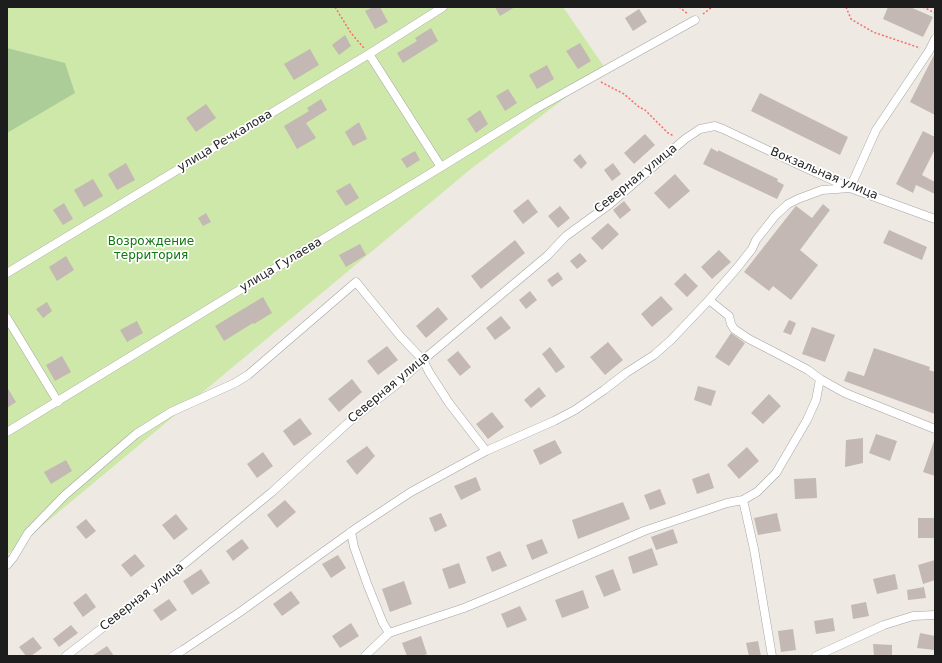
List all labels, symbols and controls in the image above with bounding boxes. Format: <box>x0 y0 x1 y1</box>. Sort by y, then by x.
street label: улица Речкалова <box>175 107 275 175</box>
street label: Северная улица <box>592 141 680 217</box>
street label: Вокзальная улица <box>768 145 880 203</box>
park label: Возрождение территория <box>108 235 194 263</box>
street label: улица Гулаева <box>237 235 325 295</box>
street label: Северная улица <box>345 350 433 426</box>
street label: Северная улица <box>97 560 187 634</box>

